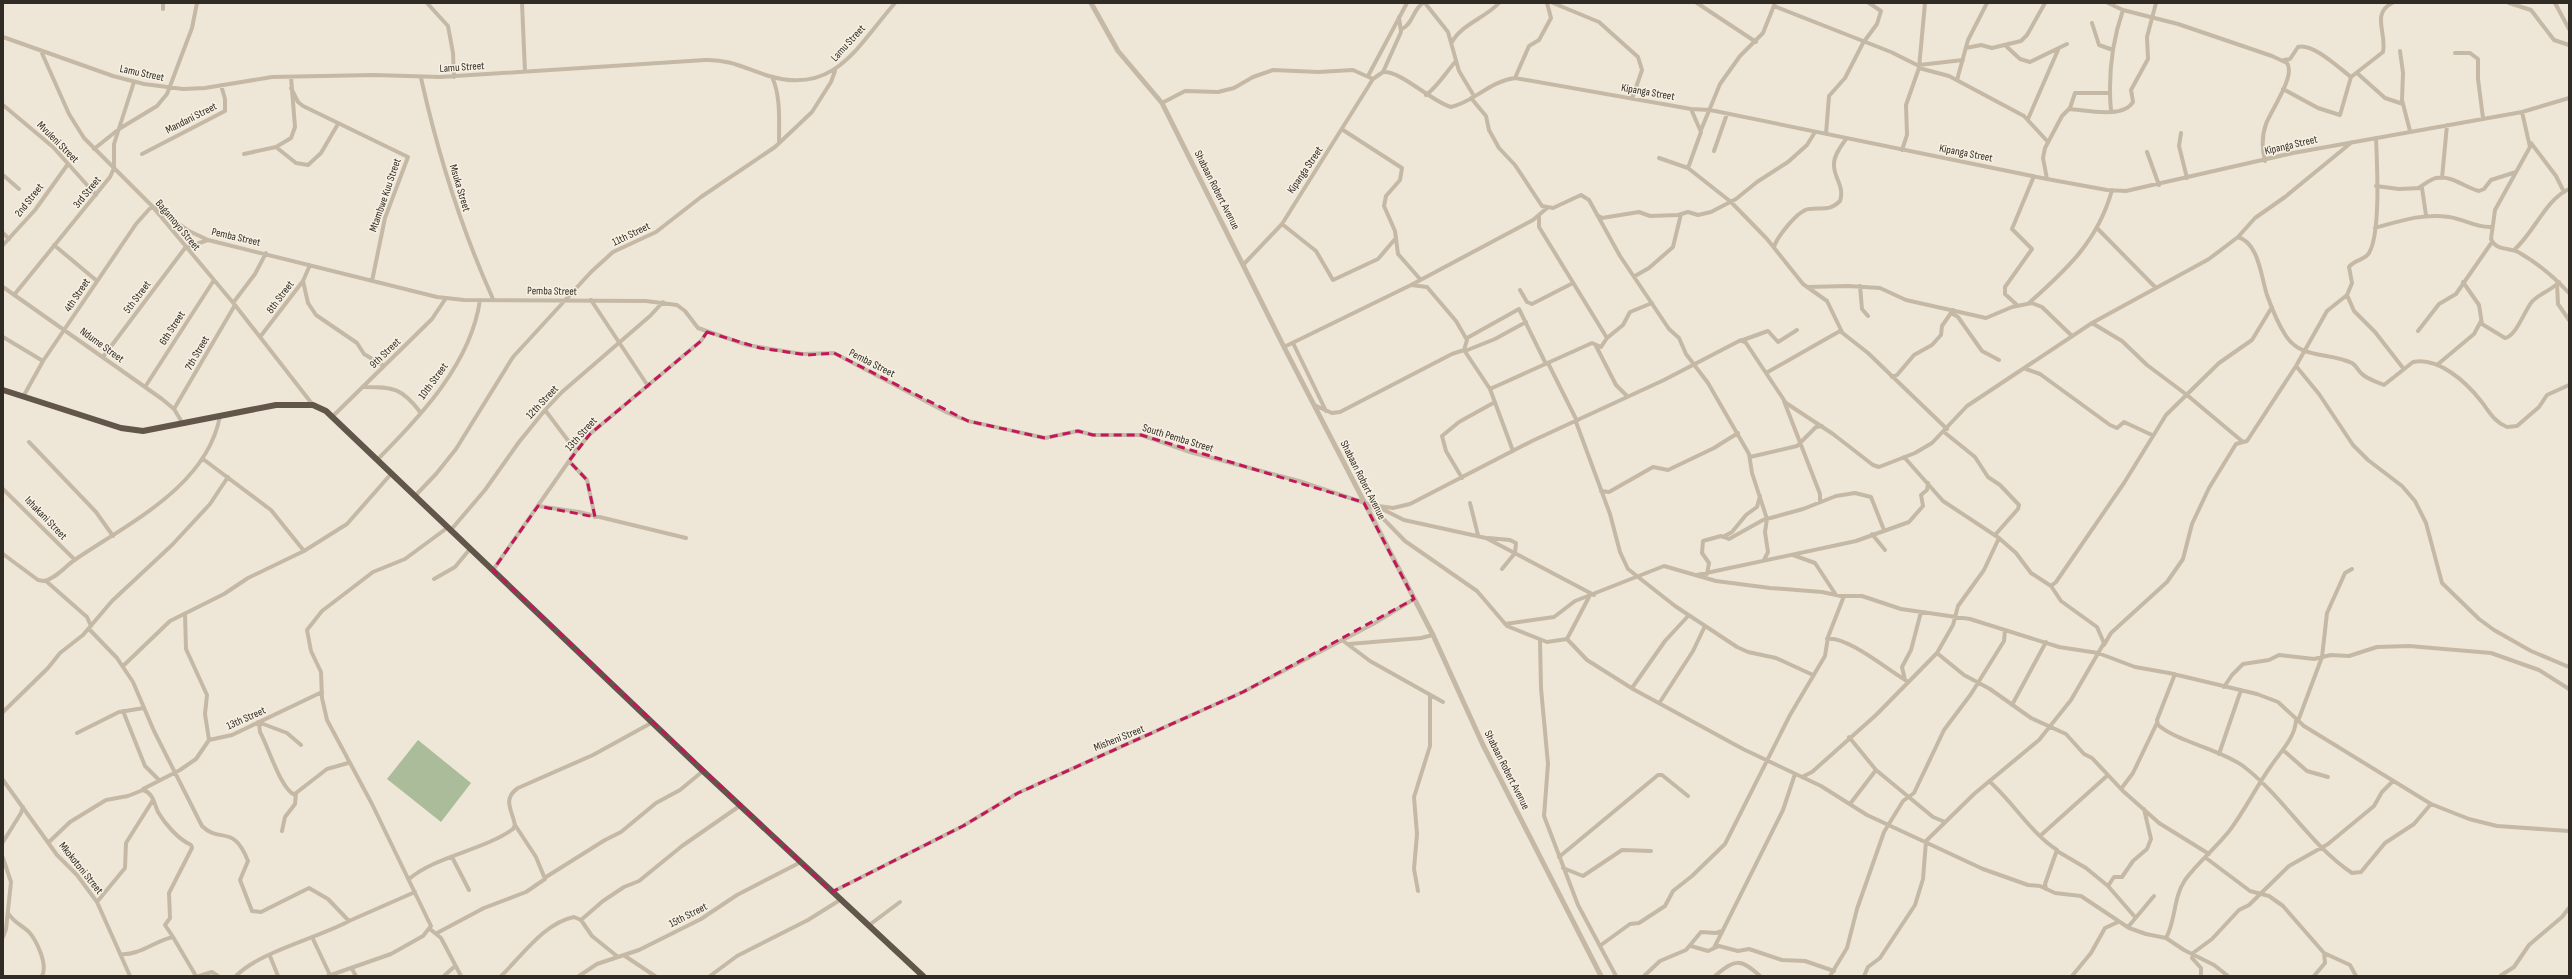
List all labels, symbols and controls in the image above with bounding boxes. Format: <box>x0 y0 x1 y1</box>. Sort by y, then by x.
street label: Lamu Street <box>828 21 868 64</box>
street label: Lamu Street <box>439 59 485 75</box>
street label: Lamu Street <box>119 62 166 84</box>
street label: Kipanga Street <box>1620 81 1676 103</box>
street label: Mandani Street <box>163 99 219 137</box>
street label: Mvuleni Street <box>34 118 82 166</box>
street label: Kipanga Street <box>2263 132 2319 157</box>
street label: Kipanga Street <box>1938 141 1994 165</box>
street label: Kipanga Street <box>1285 143 1326 196</box>
street label: Shabaan Robert Avenue <box>1191 148 1243 232</box>
street label: Mtambwe Kuu Street <box>366 156 404 233</box>
street label: Msuka Street <box>447 163 473 214</box>
street label: 3rd Street <box>70 173 104 211</box>
street label: 2nd Street <box>12 180 46 219</box>
street label: Bagamoyo Street <box>153 197 204 254</box>
street label: 11th Street <box>610 219 653 249</box>
street label: Pemba Street <box>210 225 262 249</box>
street label: 4th Street <box>61 275 93 314</box>
street label: 8th Street <box>263 277 297 316</box>
street label: 5th Street <box>121 278 154 316</box>
street label: Pemba Street <box>527 284 578 298</box>
street label: 6th Street <box>156 308 188 347</box>
street label: Ndume Street <box>77 325 127 366</box>
street label: 7th Street <box>182 333 212 373</box>
street label: 9th Street <box>367 335 404 371</box>
street label: Pemba Street <box>847 346 898 380</box>
street label: 10th Street <box>415 360 451 402</box>
street label: 12th Street <box>523 382 561 422</box>
street label: 13th Street <box>562 414 600 454</box>
street label: South Pemba Street <box>1141 421 1216 455</box>
street label: Shabaan Robert Avenue <box>1337 438 1389 522</box>
street label: Ishakani Street <box>22 494 70 543</box>
street label: 13th Street <box>224 703 268 732</box>
street label: Misheni Street <box>1092 722 1147 754</box>
street label: Shabaan Robert Avenue <box>1481 728 1533 812</box>
street label: Mkokotoni Street <box>56 839 106 897</box>
street label: 15th Street <box>667 900 710 930</box>

